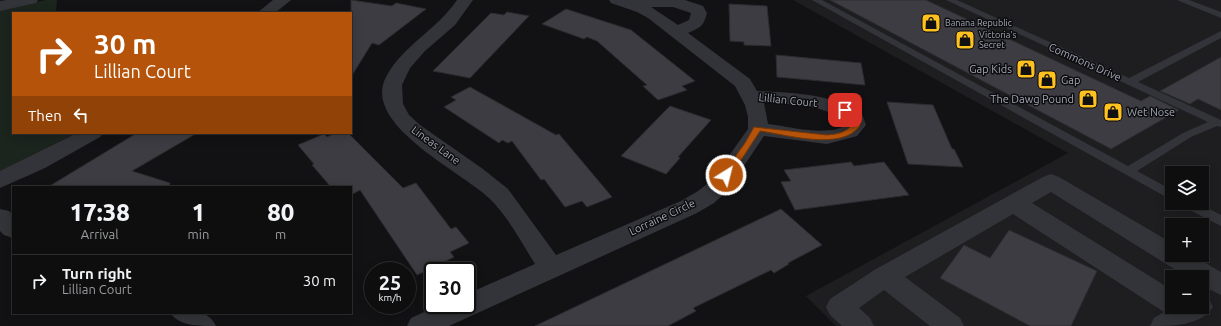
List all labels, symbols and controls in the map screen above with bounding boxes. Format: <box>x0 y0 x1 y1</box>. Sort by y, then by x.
shop icon: Banana Republic <box>920 12 942 34</box>
place label: Banana Republic <box>945 18 1012 28</box>
icon: right <box>28 28 80 80</box>
text: 30 m <box>94 28 156 59</box>
shop icon: Victoria's Secret <box>954 29 976 51</box>
place label: Victoria's Secret <box>979 30 1016 50</box>
street label: Commons Drive <box>1047 41 1123 83</box>
shop icon: Gap Kids <box>1015 58 1037 80</box>
text: Lillian Court <box>94 61 191 81</box>
place label: Gap Kids <box>969 63 1012 75</box>
shop icon: Gap <box>1036 69 1058 91</box>
place label: Gap <box>1061 74 1080 86</box>
shop icon: The Dawg Pound <box>1077 88 1099 110</box>
street label: Lillian Court <box>758 91 819 109</box>
pin <box>828 93 862 127</box>
place label: The Dawg Pound <box>990 93 1074 105</box>
icon: arrive <box>834 99 856 121</box>
shop icon: Wet Nose <box>1102 101 1124 123</box>
icon: left <box>70 104 92 126</box>
place label: Wet Nose <box>1127 106 1175 118</box>
text: Then <box>28 107 62 124</box>
street label: Lineas Lane <box>409 123 463 167</box>
position arrow <box>705 154 747 196</box>
map controls <box>1165 166 1209 314</box>
button: layers <box>1165 166 1209 210</box>
street label: Lorraine Circle <box>627 197 697 237</box>
text: 17:38 <box>70 199 130 226</box>
text: 1 <box>192 199 205 226</box>
text: 80 <box>267 199 294 226</box>
button: + <box>1165 218 1209 262</box>
text: Arrival <box>81 227 119 241</box>
text: min <box>188 227 209 241</box>
text: m <box>275 227 286 241</box>
speed limit sign: 30 <box>424 262 476 314</box>
text: Turn right <box>62 265 132 282</box>
icon: right <box>28 270 50 292</box>
button: − <box>1165 270 1209 314</box>
text: 25 <box>379 271 401 294</box>
text: 30 m <box>303 272 336 289</box>
text: Lillian Court <box>62 282 132 296</box>
text: km/h <box>378 292 402 303</box>

